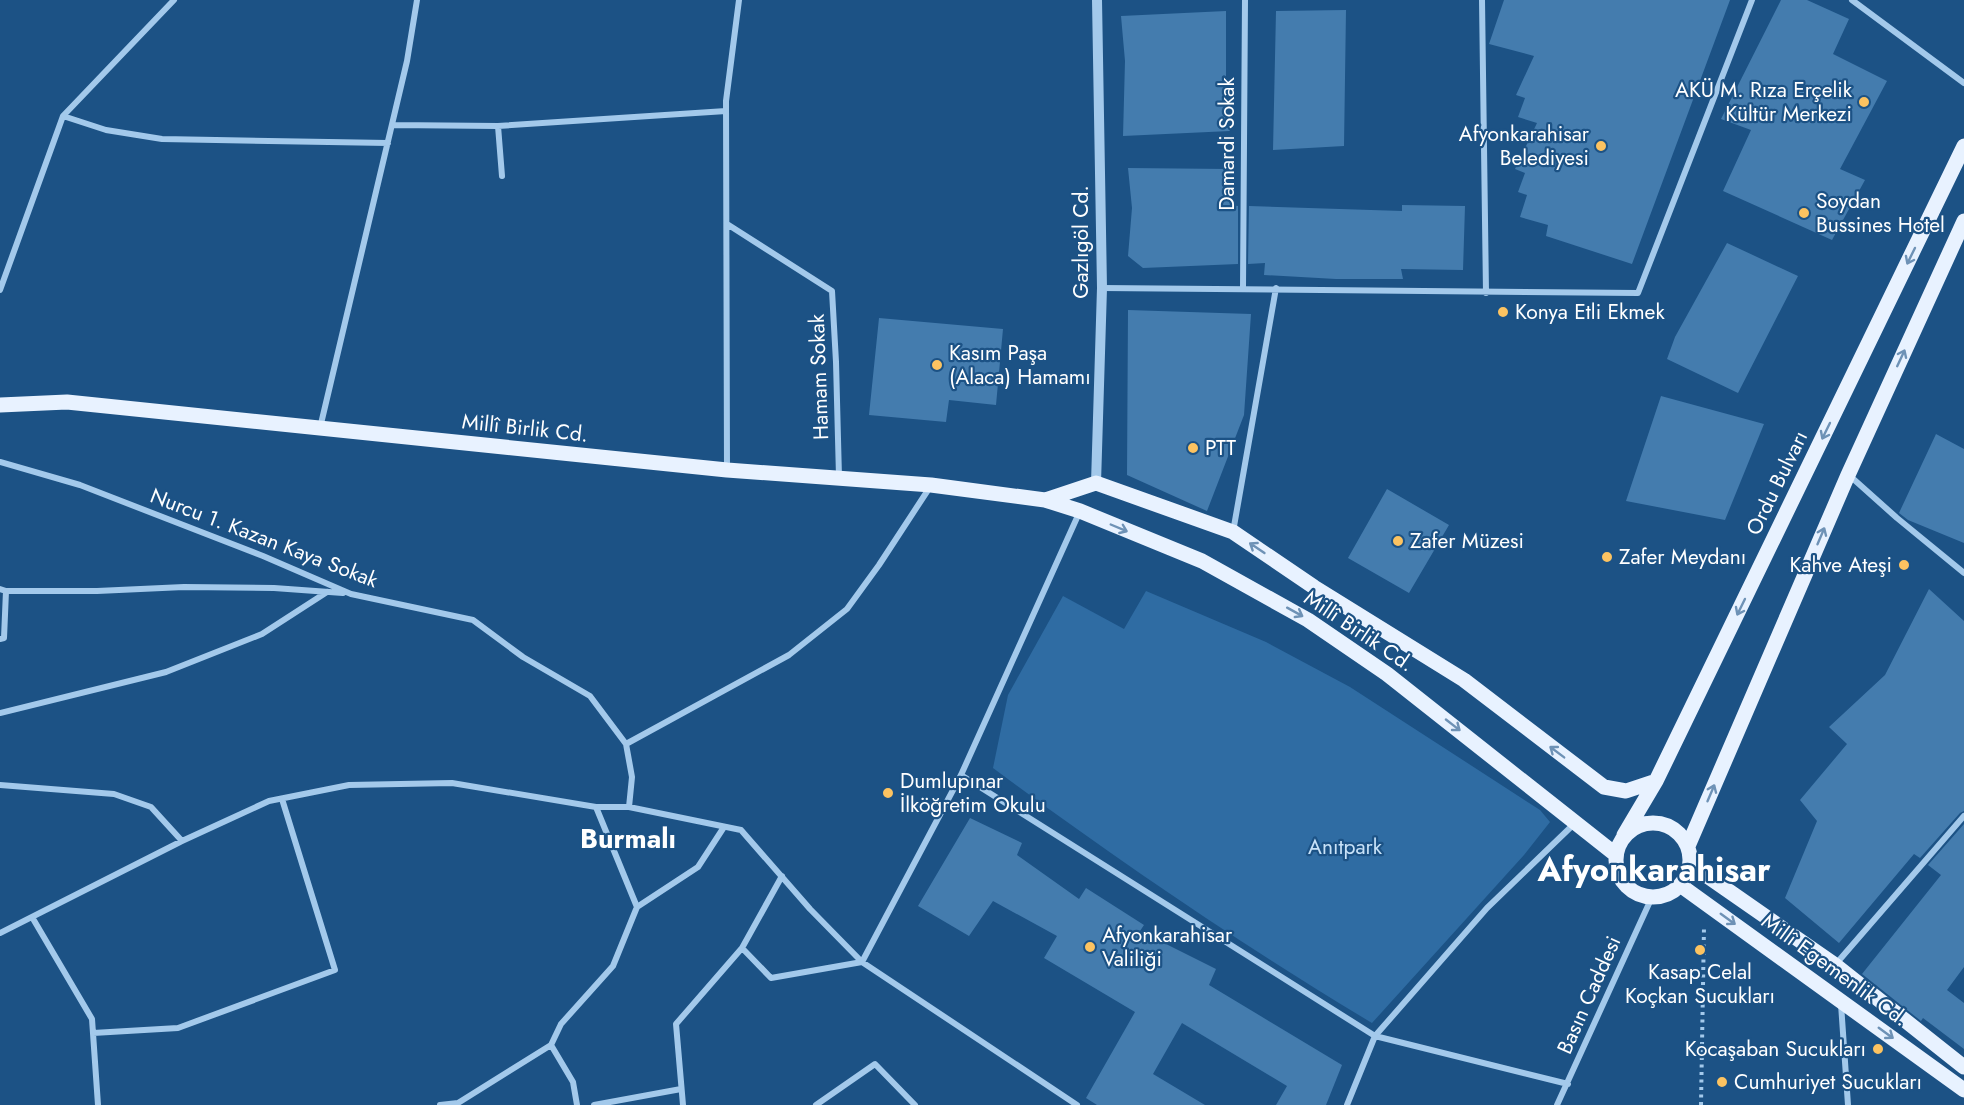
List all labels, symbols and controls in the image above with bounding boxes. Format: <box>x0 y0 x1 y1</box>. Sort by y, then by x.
place label: AKÜ M. Rıza Erçelik Kültür Merkezi <box>1675 75 1853 129</box>
street label: Damardi Sokak <box>1212 77 1242 211</box>
marker: AKÜ M. Rıza Erçelik Kültür Merkezi <box>1857 95 1871 109</box>
place label: Afyonkarahisar Belediyesi <box>1459 119 1590 173</box>
marker: Afyonkarahisar Belediyesi <box>1594 139 1608 153</box>
street label: Gazlıgöl Cd. <box>1066 185 1096 299</box>
place label: Soydan Bussines Hotel <box>1816 186 1945 240</box>
marker: Soydan Bussines Hotel <box>1797 206 1811 220</box>
one-way arrow <box>1905 246 1916 264</box>
place label: Konya Etli Ekmek <box>1515 297 1665 327</box>
marker: Konya Etli Ekmek <box>1496 305 1510 319</box>
street label: Hamam Sokak <box>802 313 836 440</box>
place label: Kasım Paşa (Alaca) Hamamı <box>949 338 1091 392</box>
one-way arrow <box>1896 350 1907 368</box>
marker: Kasım Paşa (Alaca) Hamamı <box>930 358 944 372</box>
street label: Millî Birlik Cd. <box>460 406 590 450</box>
one-way arrow <box>1819 422 1831 440</box>
street label: Ordu Bulvarı <box>1739 426 1815 540</box>
place label: PTT <box>1205 433 1236 463</box>
marker: PTT <box>1186 441 1200 455</box>
street label: Nurcu 1. Kazan Kaya Sokak <box>146 481 383 596</box>
one-way arrow <box>1110 522 1128 534</box>
place label: Zafer Müzesi <box>1410 526 1524 556</box>
one-way arrow <box>1816 528 1827 546</box>
marker: Zafer Müzesi <box>1391 534 1405 548</box>
one-way arrow <box>1249 542 1266 554</box>
place label: Zafer Meydanı <box>1619 542 1746 572</box>
marker: Zafer Meydanı <box>1600 550 1614 564</box>
place label: Kahve Ateşi <box>1789 550 1892 580</box>
marker: Kahve Ateşi <box>1897 558 1911 572</box>
street label: Millî Birlik Cd. <box>1298 583 1420 679</box>
one-way arrow <box>1734 597 1746 615</box>
one-way arrow <box>1285 607 1303 618</box>
one-way arrow <box>1445 719 1461 732</box>
one-way arrow <box>1550 745 1566 758</box>
place label: Dumlupınar İlköğretim Okulu <box>900 766 1046 820</box>
one-way arrow <box>1706 784 1717 802</box>
marker: Dumlupınar İlköğretim Okulu <box>881 786 895 800</box>
district label: Burmalı <box>580 819 676 858</box>
park label: Anıtpark <box>1308 832 1383 862</box>
district label: Afyonkarahisar <box>1536 846 1771 893</box>
street label: Millî Egemenlik Cd. <box>1755 906 1915 1034</box>
one-way arrow <box>1719 913 1735 925</box>
place label: Afyonkarahisar Valiliği <box>1102 920 1233 974</box>
street label: Basın Caddesi <box>1550 931 1628 1059</box>
marker: Afyonkarahisar Valiliği <box>1083 940 1097 954</box>
marker: Kasap Celal Koçkan Sucukları <box>1693 943 1707 957</box>
place label: Kasap Celal Koçkan Sucukları <box>1625 957 1775 1011</box>
one-way arrow <box>1877 1027 1893 1040</box>
place label: Kocaşaban Sucukları <box>1685 1034 1866 1064</box>
marker: Kocaşaban Sucukları <box>1871 1042 1885 1056</box>
place label: Cumhuriyet Sucukları <box>1734 1067 1922 1097</box>
marker: Cumhuriyet Sucukları <box>1715 1075 1729 1089</box>

